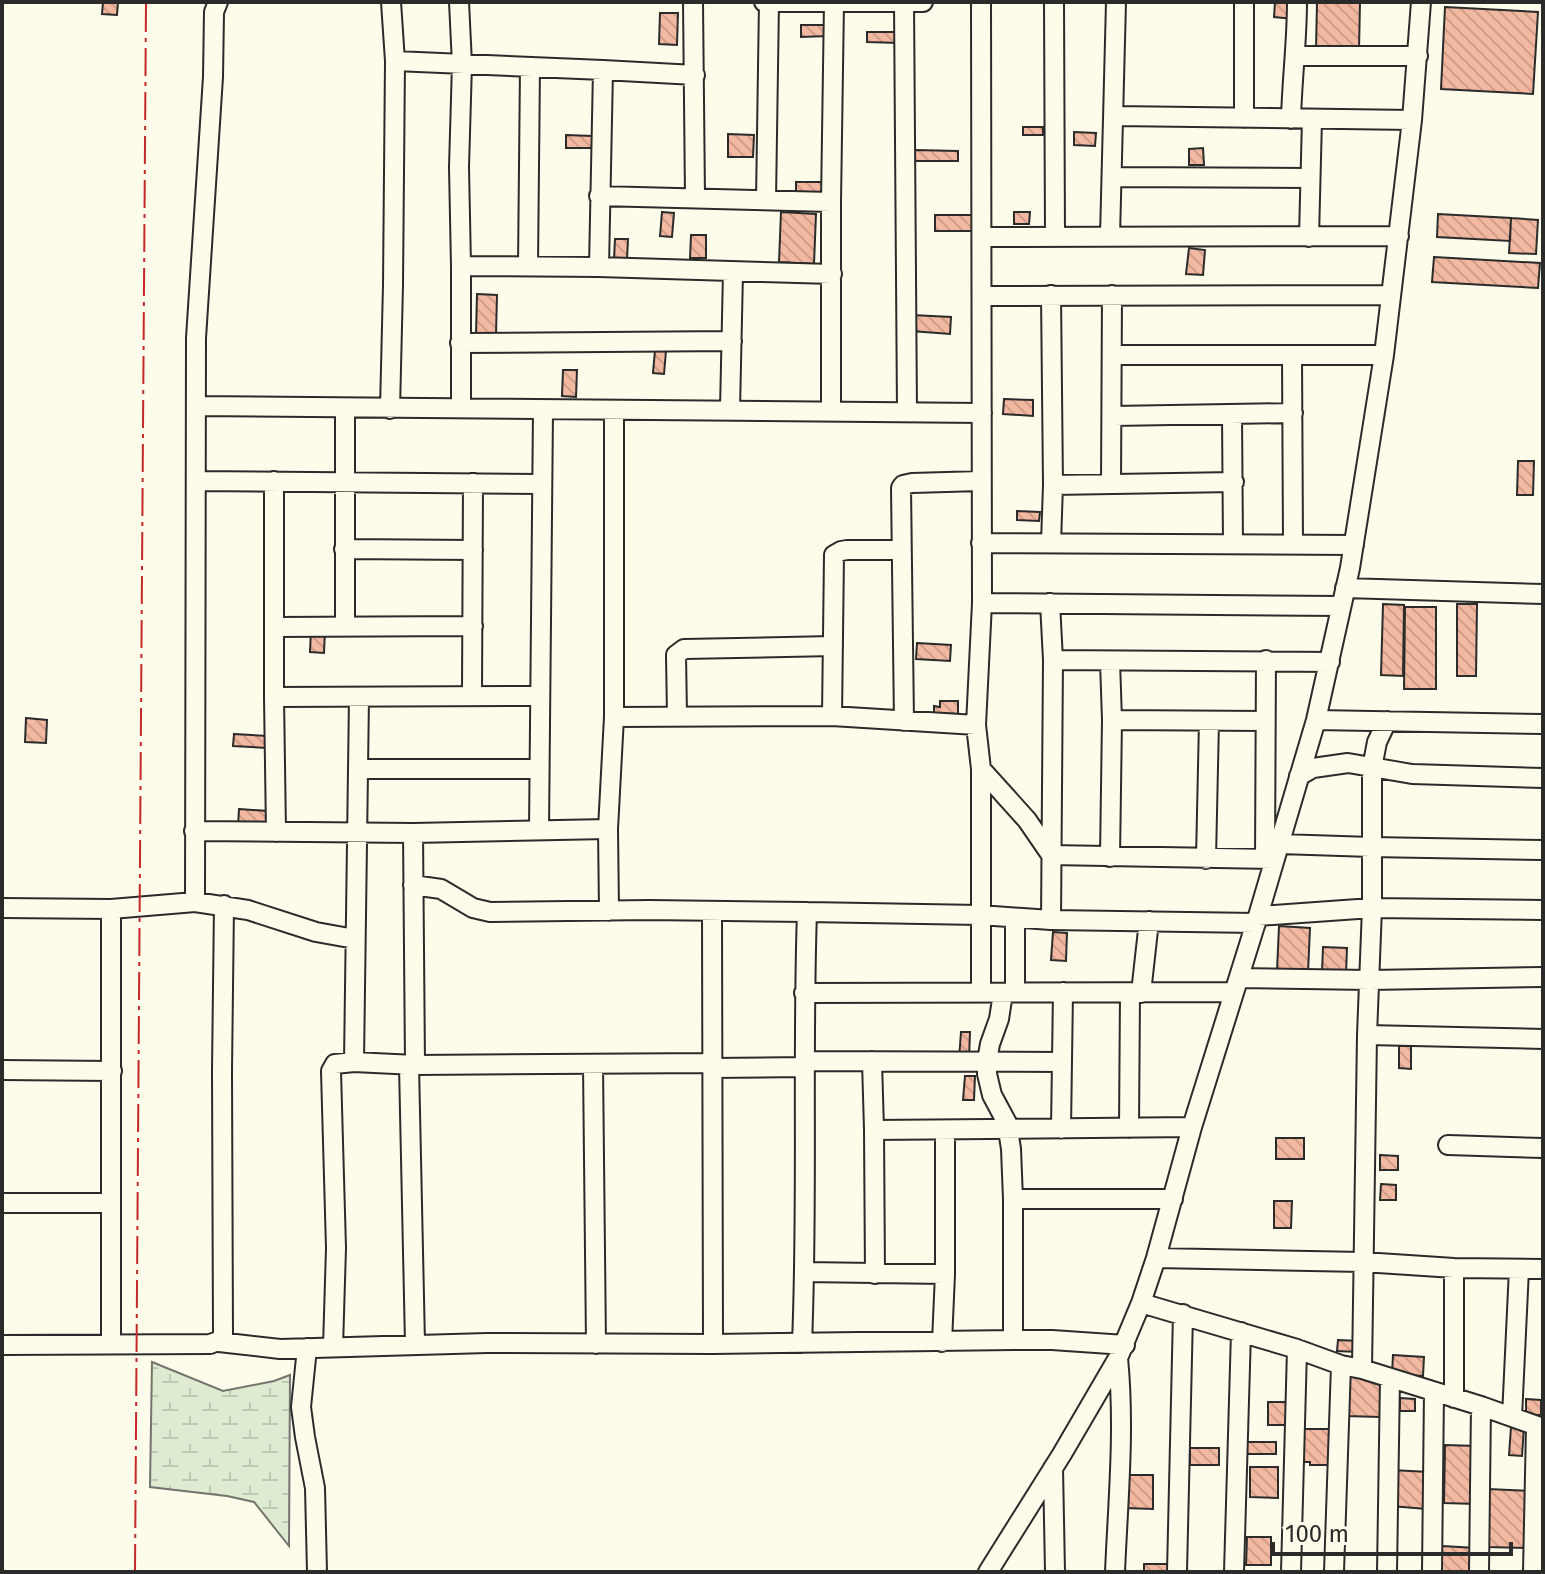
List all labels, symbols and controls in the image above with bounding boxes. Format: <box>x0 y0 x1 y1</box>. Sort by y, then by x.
scale bar <box>1273 1506 1511 1556</box>
text: 100 m <box>1285 1520 1349 1548</box>

